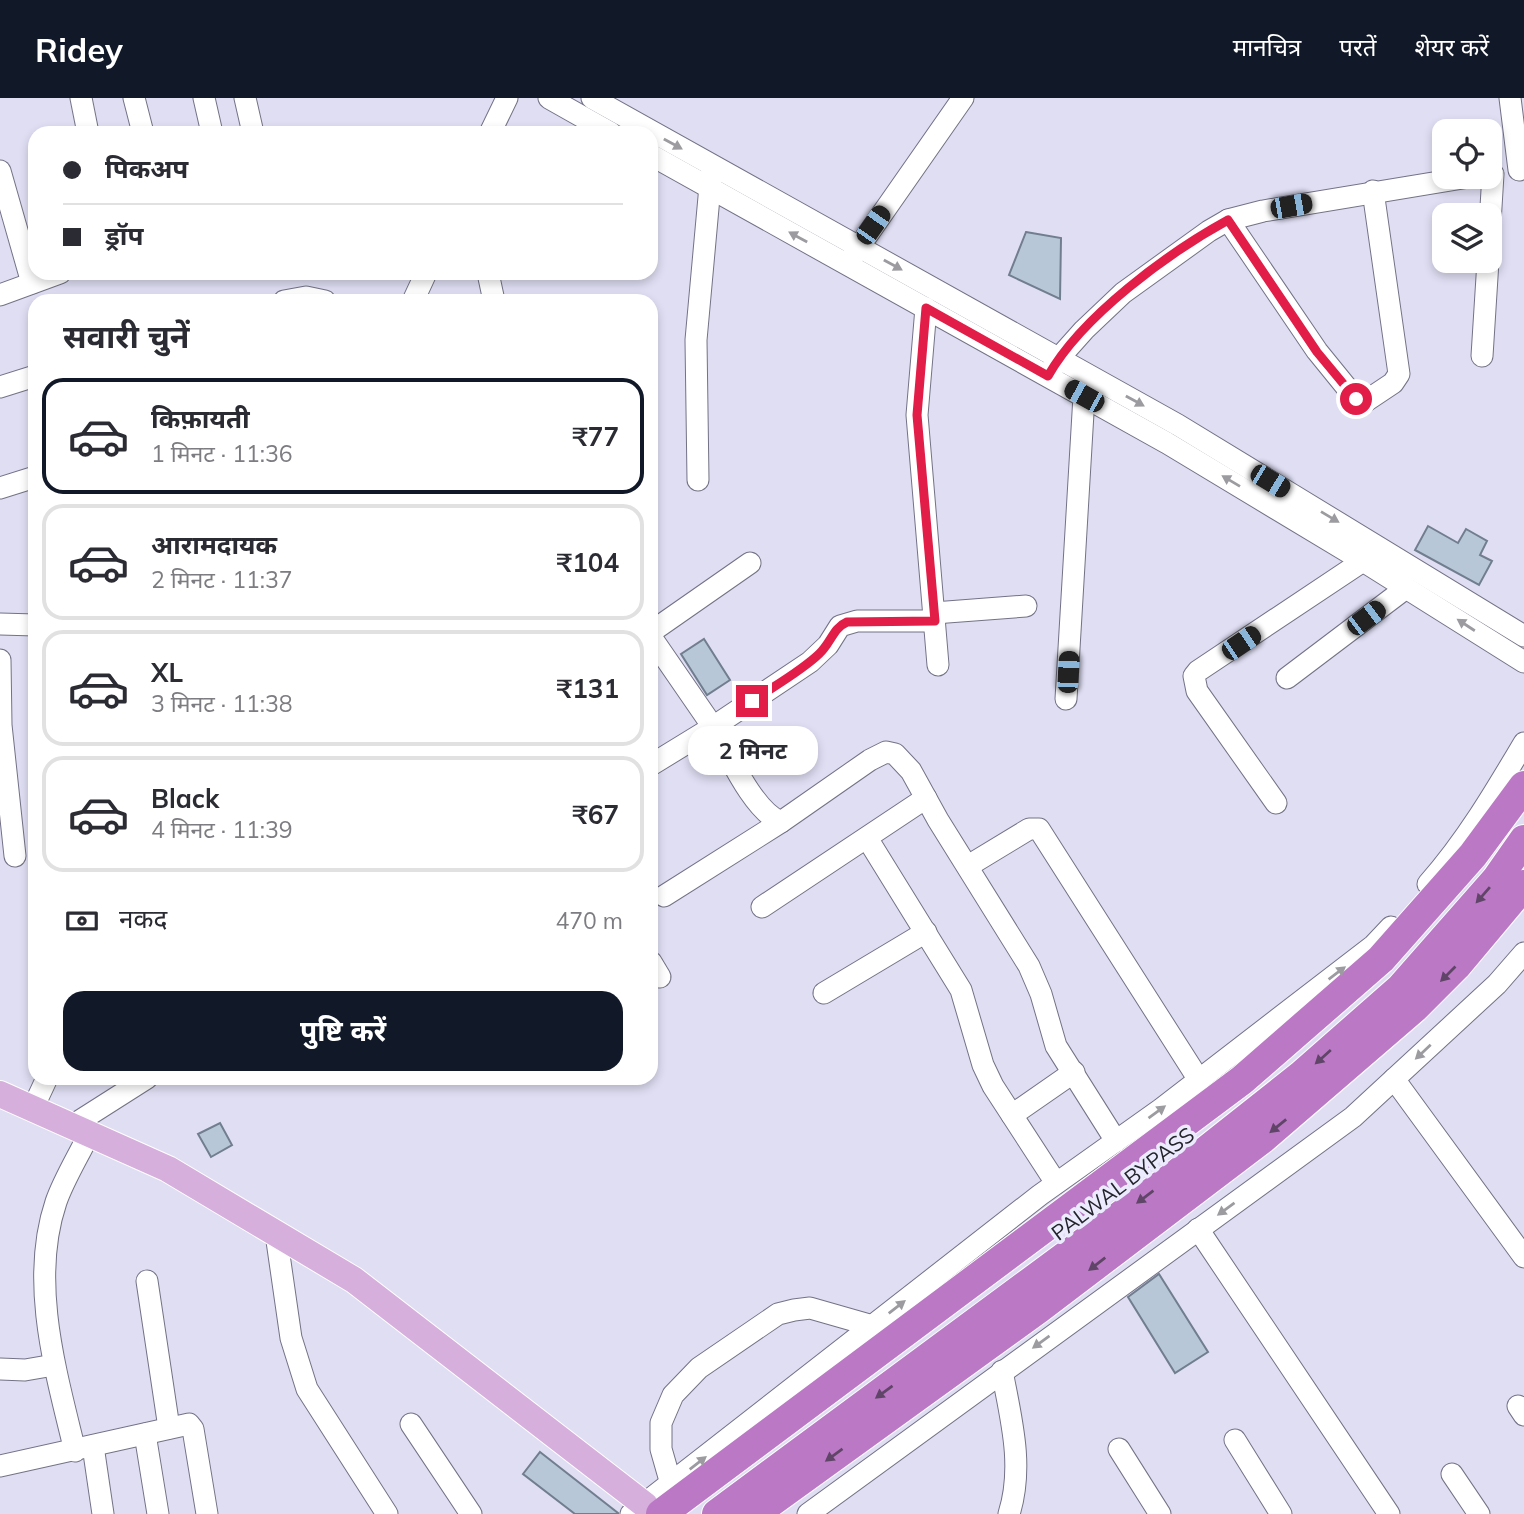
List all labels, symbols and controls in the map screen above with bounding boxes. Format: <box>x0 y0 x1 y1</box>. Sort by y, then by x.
text: Ridey <box>35 29 123 70</box>
text: मानचित्र <box>1233 32 1301 62</box>
text: परतें <box>1339 32 1376 62</box>
text: शेयर करें <box>1414 32 1489 62</box>
map controls <box>1432 119 1502 273</box>
button: locate <box>1432 119 1502 189</box>
one-way arrow <box>663 138 682 150</box>
text: पिकअप <box>105 152 188 185</box>
car <box>1269 192 1314 220</box>
car <box>853 202 894 248</box>
button: layers <box>1432 203 1502 273</box>
text: ड्रॉप <box>105 219 143 252</box>
one-way arrow <box>788 231 808 243</box>
one-way arrow <box>884 259 903 271</box>
text: सवारी चुनें <box>63 316 190 356</box>
car <box>1061 377 1108 415</box>
route start <box>1340 383 1372 415</box>
one-way arrow <box>1125 395 1144 407</box>
text: किफ़ायती <box>151 402 250 435</box>
icon: car <box>67 405 130 468</box>
text: ₹77 <box>572 420 619 453</box>
text: 1 मिनट · 11:36 <box>151 439 293 468</box>
car <box>1247 461 1294 501</box>
one-way arrow <box>1221 475 1240 487</box>
one-way arrow <box>1321 510 1340 523</box>
text: आरामदायक <box>151 528 277 561</box>
icon: car <box>67 531 130 594</box>
text: ₹104 <box>557 546 619 579</box>
text: 2 मिनट · 11:37 <box>151 565 293 594</box>
car <box>1343 597 1390 639</box>
one-way arrow <box>1457 619 1476 632</box>
car <box>1218 623 1265 663</box>
car <box>1057 650 1080 694</box>
text: XL <box>151 656 183 689</box>
icon: car <box>67 657 130 720</box>
text: ₹131 <box>557 672 619 705</box>
route end <box>736 685 768 717</box>
text: 3 मिनट · 11:38 <box>151 689 293 718</box>
callout: 2 मिनट <box>687 726 817 774</box>
text: 2 मिनट <box>719 736 787 765</box>
text: Black <box>151 782 219 815</box>
icon: car <box>67 783 130 846</box>
text: ₹67 <box>572 798 619 831</box>
text: 4 मिनट · 11:39 <box>151 815 293 844</box>
one-way arrow <box>1475 886 1491 904</box>
icon: cash <box>63 902 101 940</box>
text: नकद <box>119 902 167 935</box>
text: 470 m <box>555 906 623 935</box>
one-way arrow <box>1328 966 1346 980</box>
one-way arrow <box>1440 966 1457 982</box>
button: पुष्टि करें <box>63 991 623 1071</box>
one-way arrow <box>1415 1044 1432 1060</box>
one-way arrow <box>1315 1048 1332 1064</box>
one-way arrow <box>1148 1105 1166 1119</box>
one-way arrow <box>1270 1118 1288 1133</box>
street label: PALWAL BYPASS <box>1046 1121 1199 1245</box>
one-way arrow <box>1136 1190 1154 1204</box>
one-way arrow <box>1216 1202 1235 1216</box>
one-way arrow <box>1089 1256 1107 1271</box>
one-way arrow <box>887 1299 905 1314</box>
one-way arrow <box>1032 1335 1050 1349</box>
one-way arrow <box>875 1384 893 1398</box>
one-way arrow <box>825 1448 843 1462</box>
one-way arrow <box>689 1455 707 1470</box>

